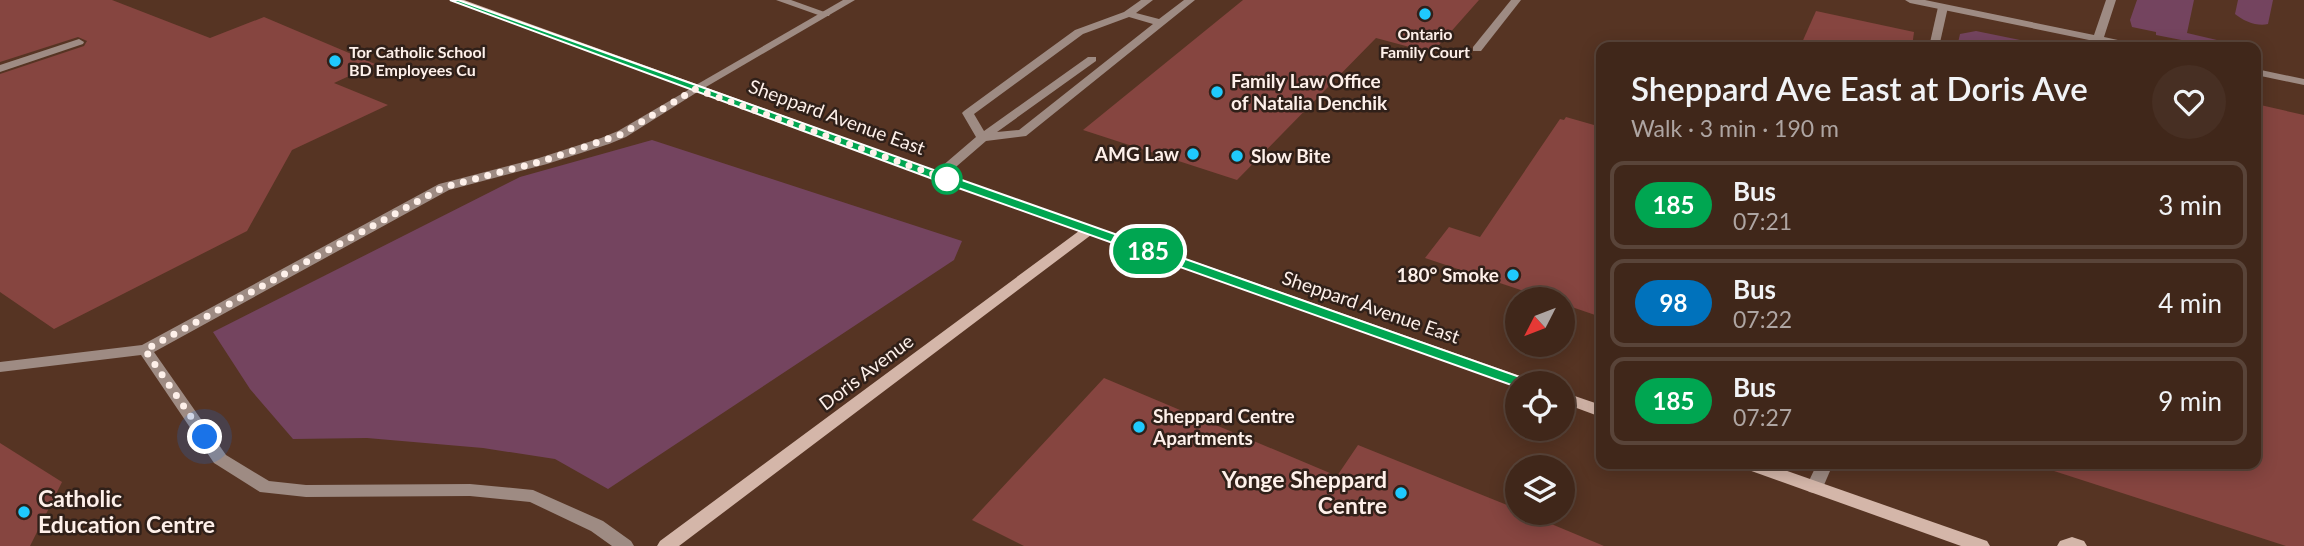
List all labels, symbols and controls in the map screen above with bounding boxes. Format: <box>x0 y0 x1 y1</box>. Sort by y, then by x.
marker: Ontario Family Court <box>1417 6 1433 22</box>
place label: Ontario Family Court <box>1380 24 1470 61</box>
place label: Tor Catholic School BD Employees Cu <box>349 42 486 79</box>
marker: Tor Catholic School BD Employees Cu <box>327 53 343 69</box>
button: heart <box>2152 65 2226 139</box>
text: Sheppard Ave East at Doris Ave <box>1631 68 2088 108</box>
place label: Family Law Office of Natalia Denchik <box>1231 69 1388 114</box>
street label: Sheppard Avenue East <box>746 74 929 159</box>
marker: Family Law Office of Natalia Denchik <box>1209 84 1225 100</box>
text: Walk · 3 min · 190 m <box>1631 114 1839 142</box>
place label: AMG Law <box>1094 142 1180 165</box>
place label: Slow Bite <box>1251 144 1331 167</box>
marker: AMG Law <box>1185 146 1201 162</box>
marker: Slow Bite <box>1229 148 1245 164</box>
unlabelled marker <box>932 164 962 194</box>
text: Bus <box>1733 175 1776 207</box>
text: 3 min <box>2158 189 2222 221</box>
text: 185 <box>1653 190 1694 219</box>
text: 07:21 <box>1733 207 1792 235</box>
line badge: 185 <box>1108 228 1188 274</box>
text: 185 <box>1127 236 1169 265</box>
place label: 180° Smoke <box>1397 263 1499 286</box>
street label: Sheppard Avenue East <box>1279 265 1463 348</box>
marker: 180° Smoke <box>1505 267 1521 283</box>
text: Bus <box>1733 273 1776 305</box>
north arrow <box>1505 287 1575 357</box>
map controls <box>1505 287 1575 525</box>
text: 4 min <box>2158 287 2222 319</box>
text: 98 <box>1660 288 1687 317</box>
text: 07:22 <box>1733 305 1792 333</box>
street label: Doris Avenue <box>814 329 917 414</box>
button: locate <box>1505 371 1575 441</box>
text: Bus <box>1733 371 1776 403</box>
text: 9 min <box>2158 385 2222 417</box>
text: 185 <box>1653 386 1694 415</box>
text: 07:27 <box>1733 403 1792 431</box>
place label: Sheppard Centre Apartments <box>1152 404 1295 449</box>
your location <box>187 419 222 454</box>
marker: Sheppard Centre Apartments <box>1131 419 1147 435</box>
button: layers <box>1505 455 1575 525</box>
place label: Yonge Sheppard Centre <box>1221 465 1387 519</box>
place label: Catholic Education Centre <box>38 484 215 538</box>
marker: Yonge Sheppard Centre <box>1393 485 1409 501</box>
marker: Catholic Education Centre <box>16 504 32 520</box>

